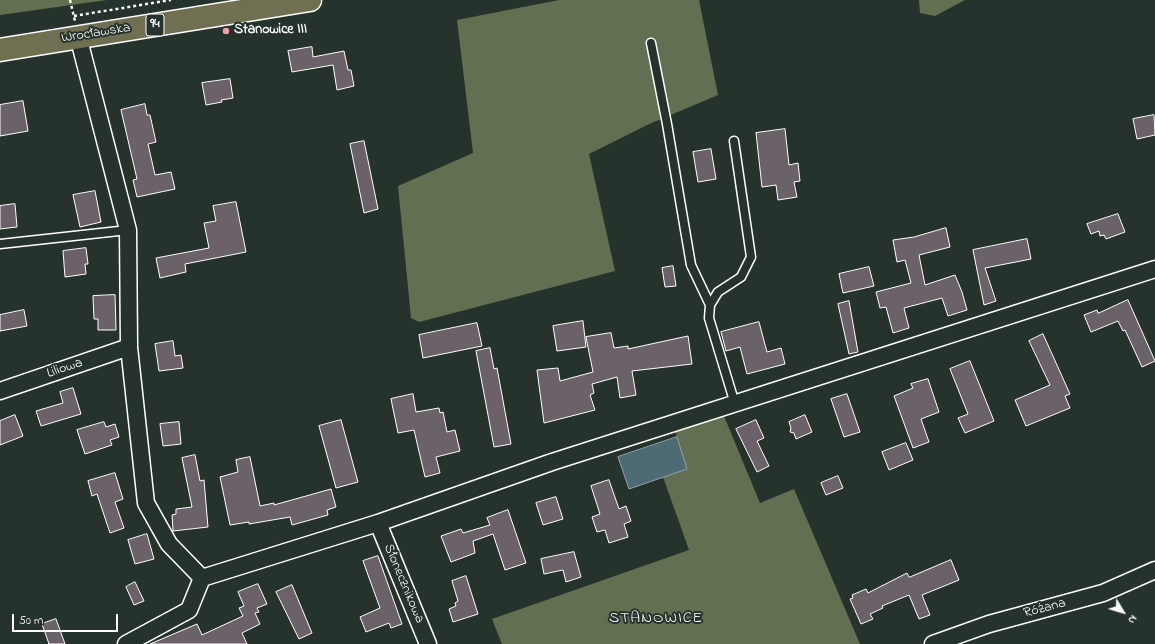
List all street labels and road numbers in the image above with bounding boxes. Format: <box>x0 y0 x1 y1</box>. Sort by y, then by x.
road number: 94 <box>146 14 164 36</box>
street label: Wrocławska <box>60 20 132 48</box>
street label: Liliowa <box>45 355 85 383</box>
street label: Słonecznikowa <box>379 542 427 626</box>
street label: Różana <box>1022 595 1068 623</box>

